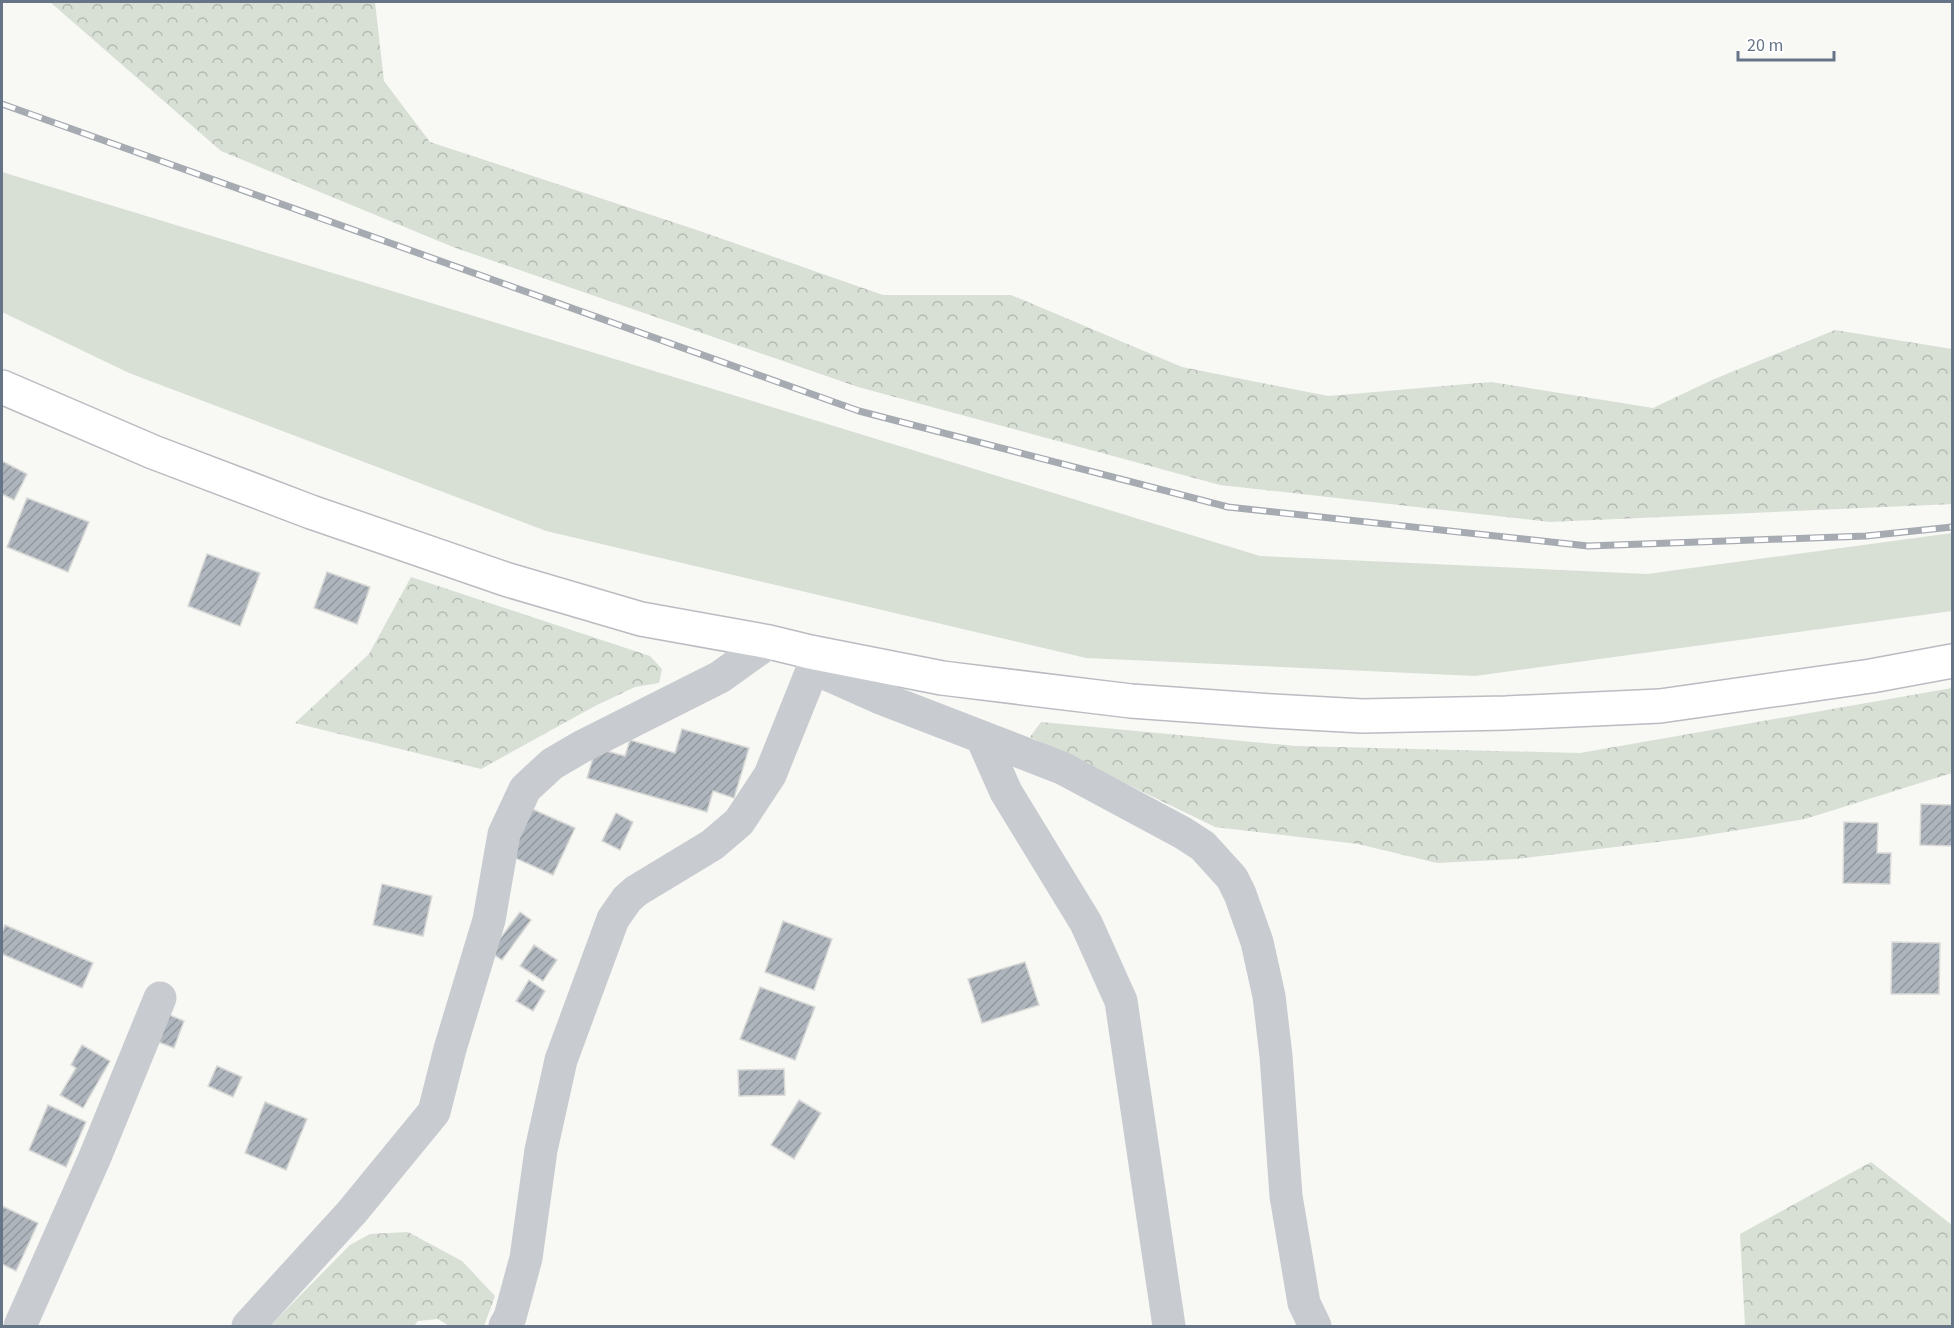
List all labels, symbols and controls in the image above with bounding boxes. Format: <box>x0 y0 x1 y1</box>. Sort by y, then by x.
scale bar <box>1738 24 1834 62</box>
text: 20 m <box>1747 33 1783 58</box>

